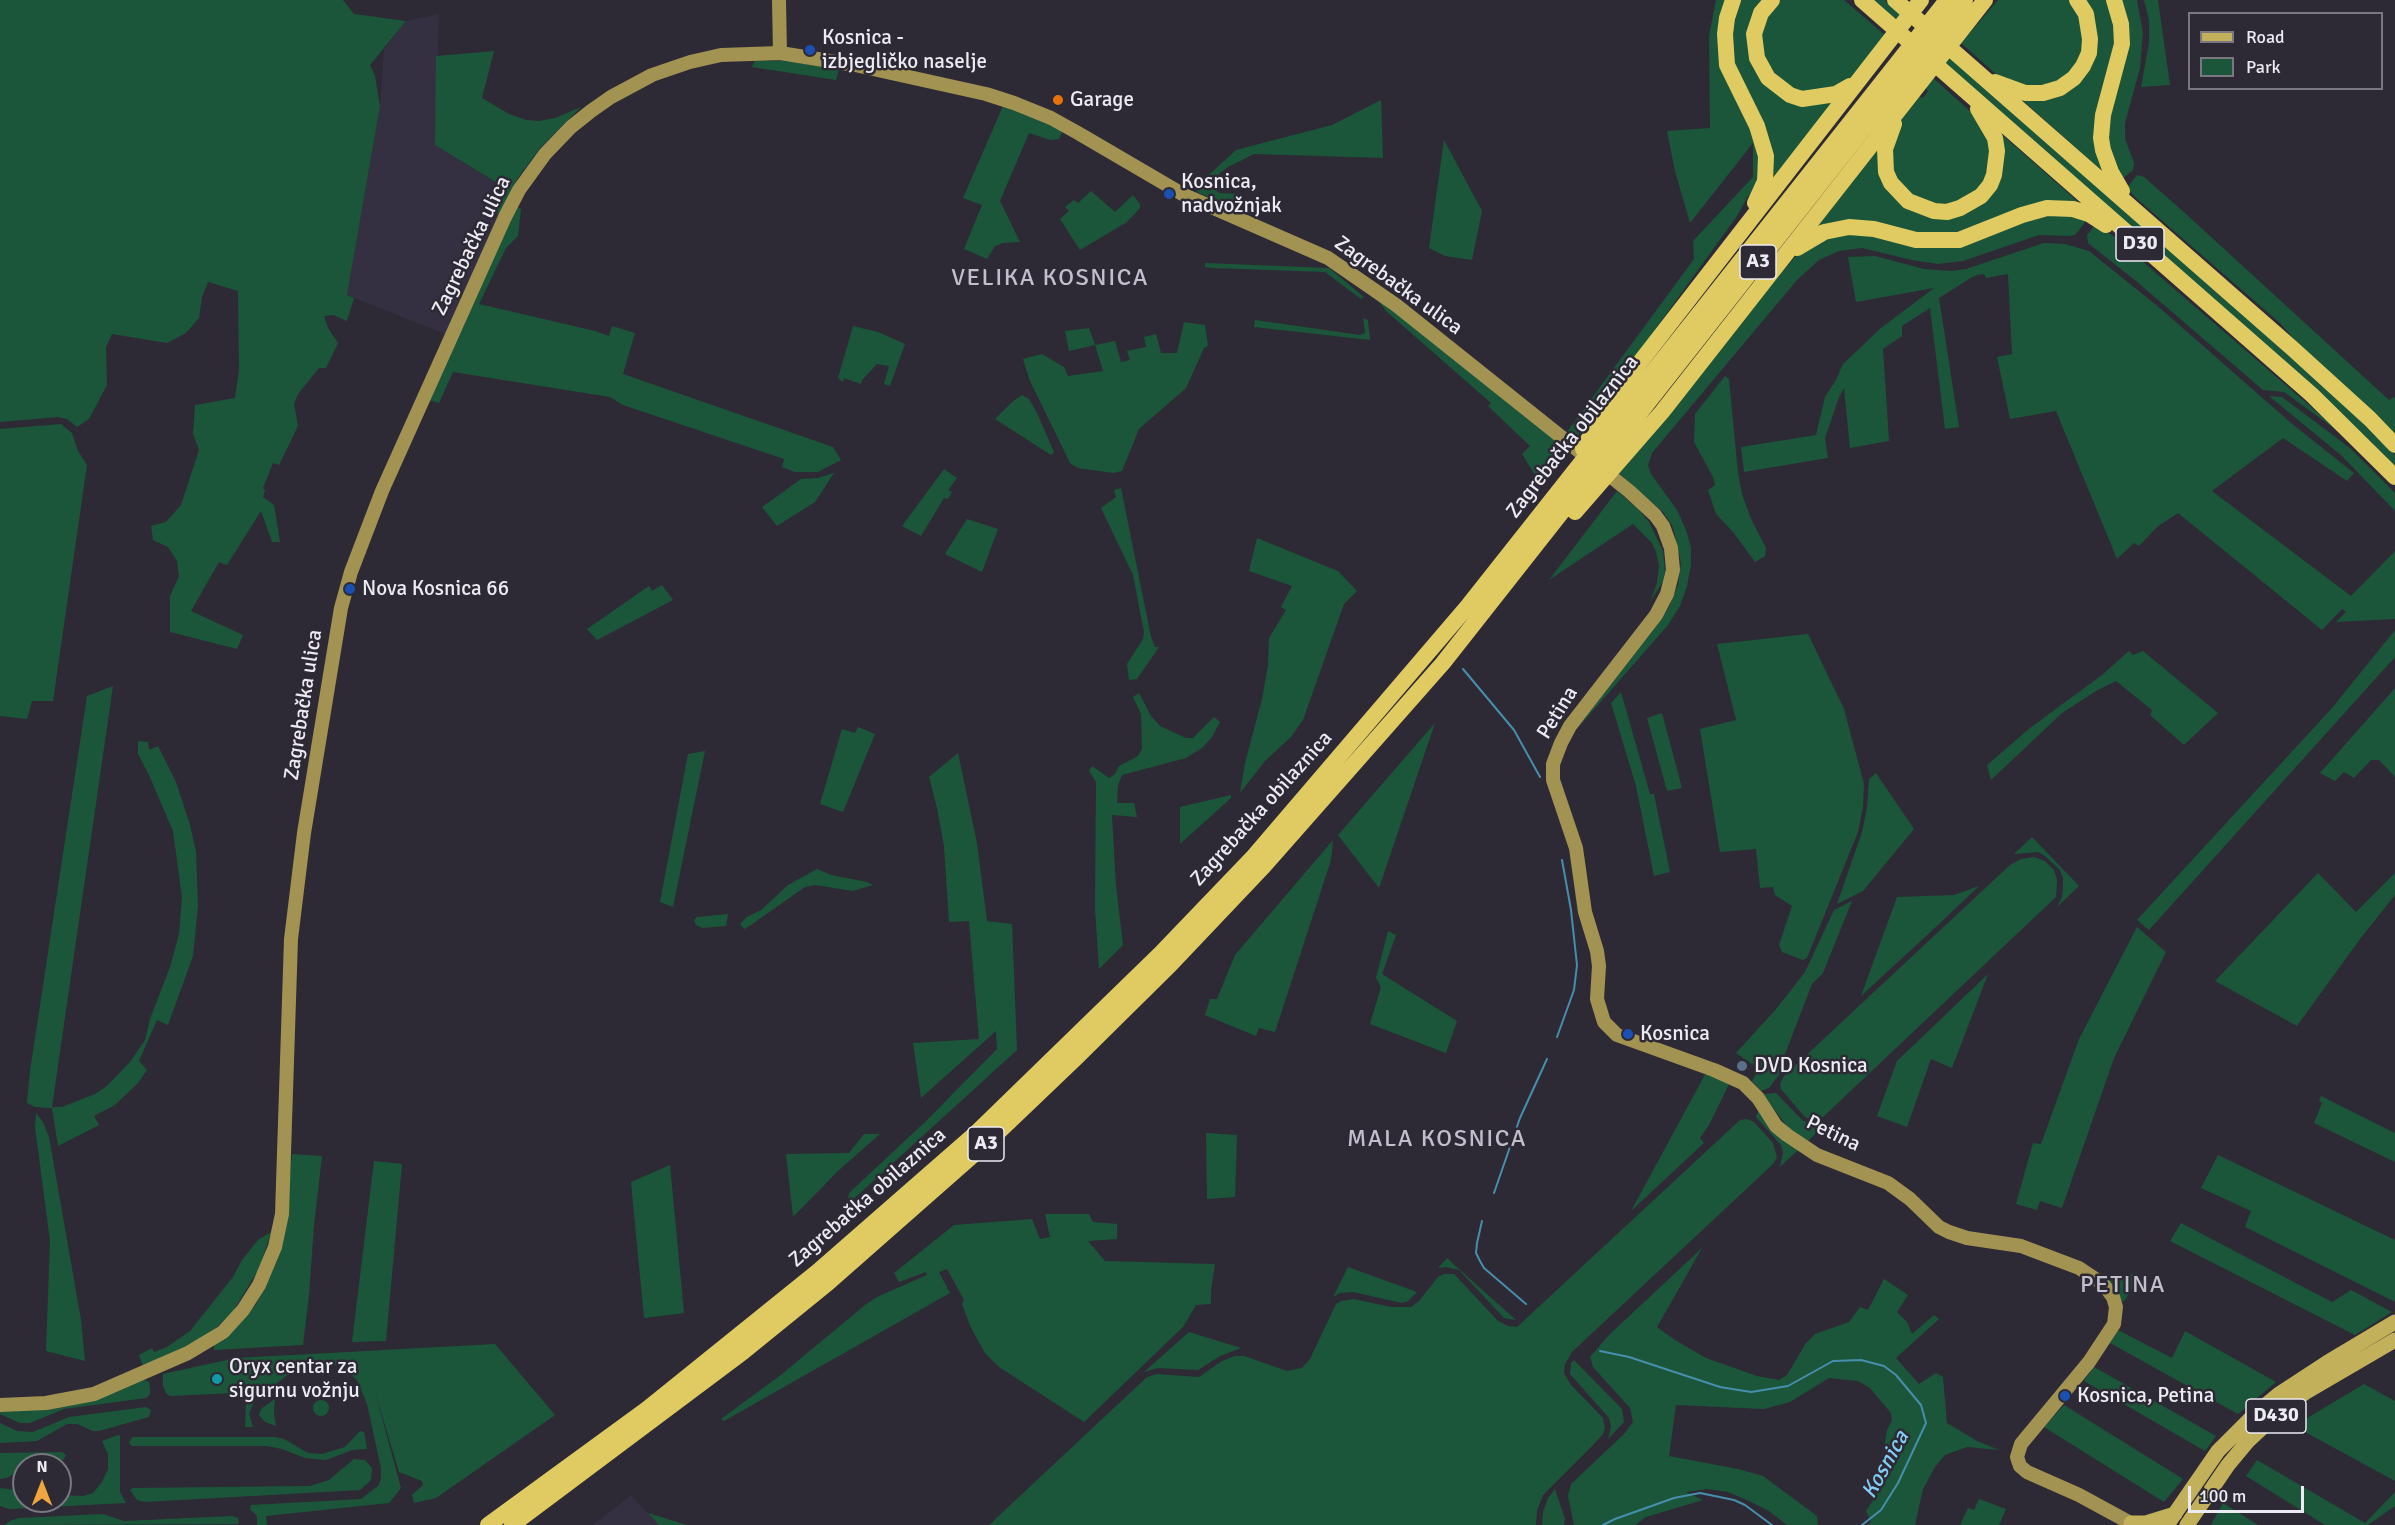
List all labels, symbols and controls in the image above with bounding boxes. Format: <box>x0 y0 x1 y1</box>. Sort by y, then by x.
legend <box>2188 12 2383 90</box>
place label: Kosnica - izbjegličko naselje <box>822 25 987 75</box>
text: Road <box>2246 26 2285 48</box>
marker: Kosnica - izbjegličko naselje <box>803 43 817 57</box>
text: Park <box>2246 56 2281 78</box>
place label: Garage <box>1070 87 1134 113</box>
marker: Garage <box>1051 93 1065 107</box>
place label: Kosnica, nadvožnjak <box>1181 169 1282 219</box>
street label: Zagrebačka ulica <box>427 172 517 320</box>
marker: Kosnica, nadvožnjak <box>1162 187 1176 201</box>
road number: D30 <box>2116 227 2164 261</box>
street label: Zagrebačka ulica <box>1329 231 1467 341</box>
road number: A3 <box>1740 245 1776 279</box>
district label: VELIKA KOSNICA <box>951 265 1149 293</box>
street label: Zagrebačka obilaznica <box>1502 350 1644 524</box>
place label: Nova Kosnica 66 <box>362 576 509 602</box>
marker: Nova Kosnica 66 <box>343 582 357 596</box>
street label: Zagrebačka ulica <box>280 628 328 782</box>
street label: Petina <box>1532 682 1584 744</box>
street label: Zagrebačka obilaznica <box>1186 726 1338 892</box>
place label: Kosnica <box>1640 1021 1710 1047</box>
marker: Kosnica <box>1621 1027 1635 1041</box>
place label: DVD Kosnica <box>1754 1053 1868 1079</box>
marker: DVD Kosnica <box>1735 1059 1749 1073</box>
street label: Petina <box>1802 1110 1864 1158</box>
street label: Zagrebačka obilaznica <box>784 1123 952 1273</box>
district label: MALA KOSNICA <box>1347 1126 1527 1154</box>
road number: A3 <box>968 1127 1004 1161</box>
district label: PETINA <box>2080 1272 2166 1300</box>
place label: Oryx centar za sigurnu vožnju <box>229 1354 360 1404</box>
marker: Oryx centar za sigurnu vožnju <box>210 1372 224 1386</box>
place label: Kosnica, Petina <box>2077 1383 2214 1409</box>
marker: Kosnica, Petina <box>2058 1389 2072 1403</box>
road number: D430 <box>2246 1399 2306 1433</box>
water label: Kosnica <box>1857 1427 1915 1503</box>
north arrow <box>12 1453 72 1513</box>
text: N <box>36 1457 48 1477</box>
scale bar <box>2191 1474 2306 1512</box>
text: 100 m <box>2199 1485 2246 1507</box>

